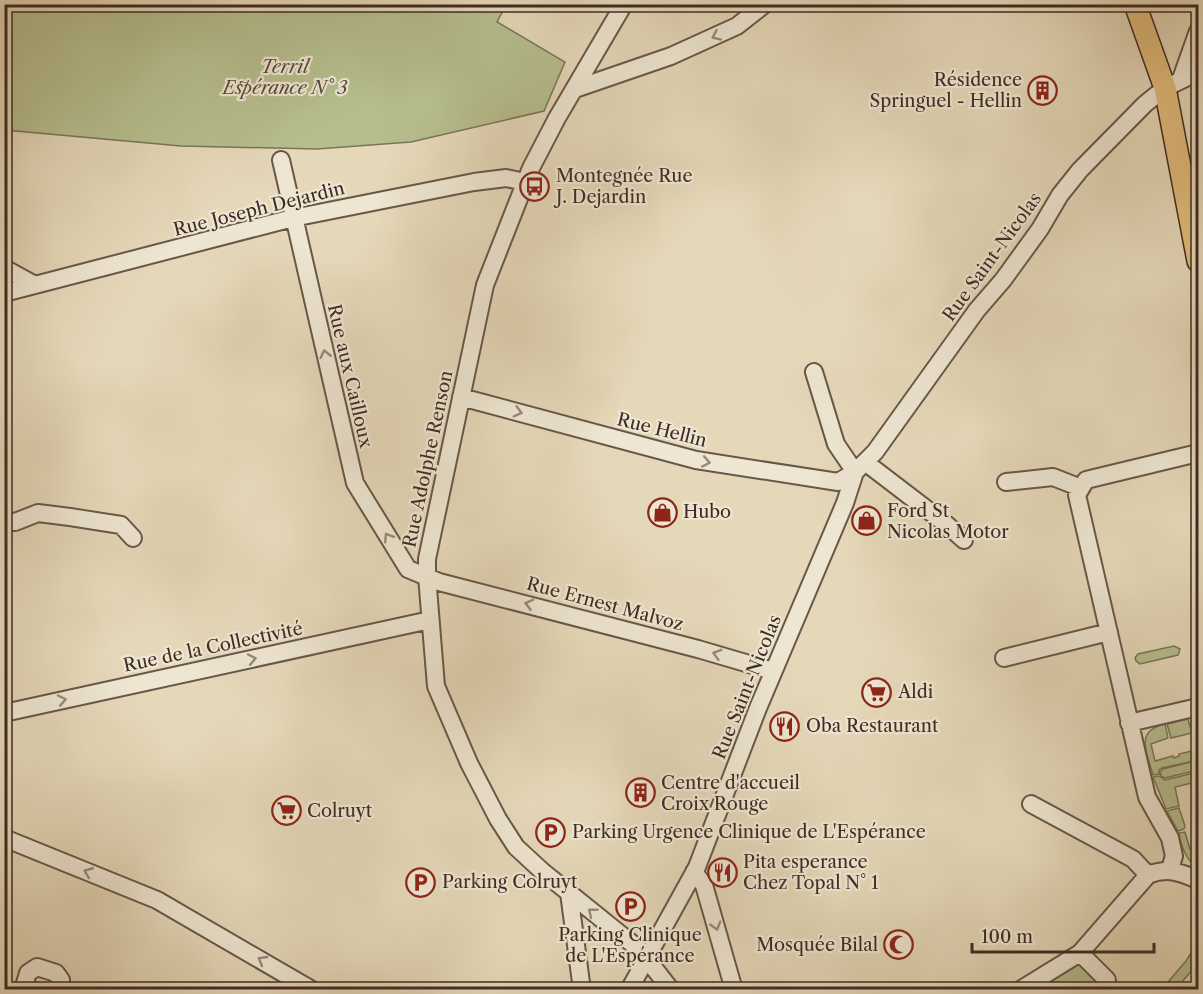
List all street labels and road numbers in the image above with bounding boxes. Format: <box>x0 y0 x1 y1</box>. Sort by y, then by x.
street label: Rue Joseph Dejardin <box>171 177 347 241</box>
street label: Rue Saint-Nicolas <box>938 188 1046 326</box>
street label: Rue aux Cailloux <box>323 302 377 451</box>
street label: Rue Adolphe Renson <box>398 368 458 550</box>
street label: Rue Hellin <box>615 408 709 452</box>
street label: Rue Ernest Malvoz <box>524 572 686 636</box>
street label: Rue Saint-Nicolas <box>708 612 786 762</box>
street label: Rue de la Collectivité <box>121 617 305 677</box>

